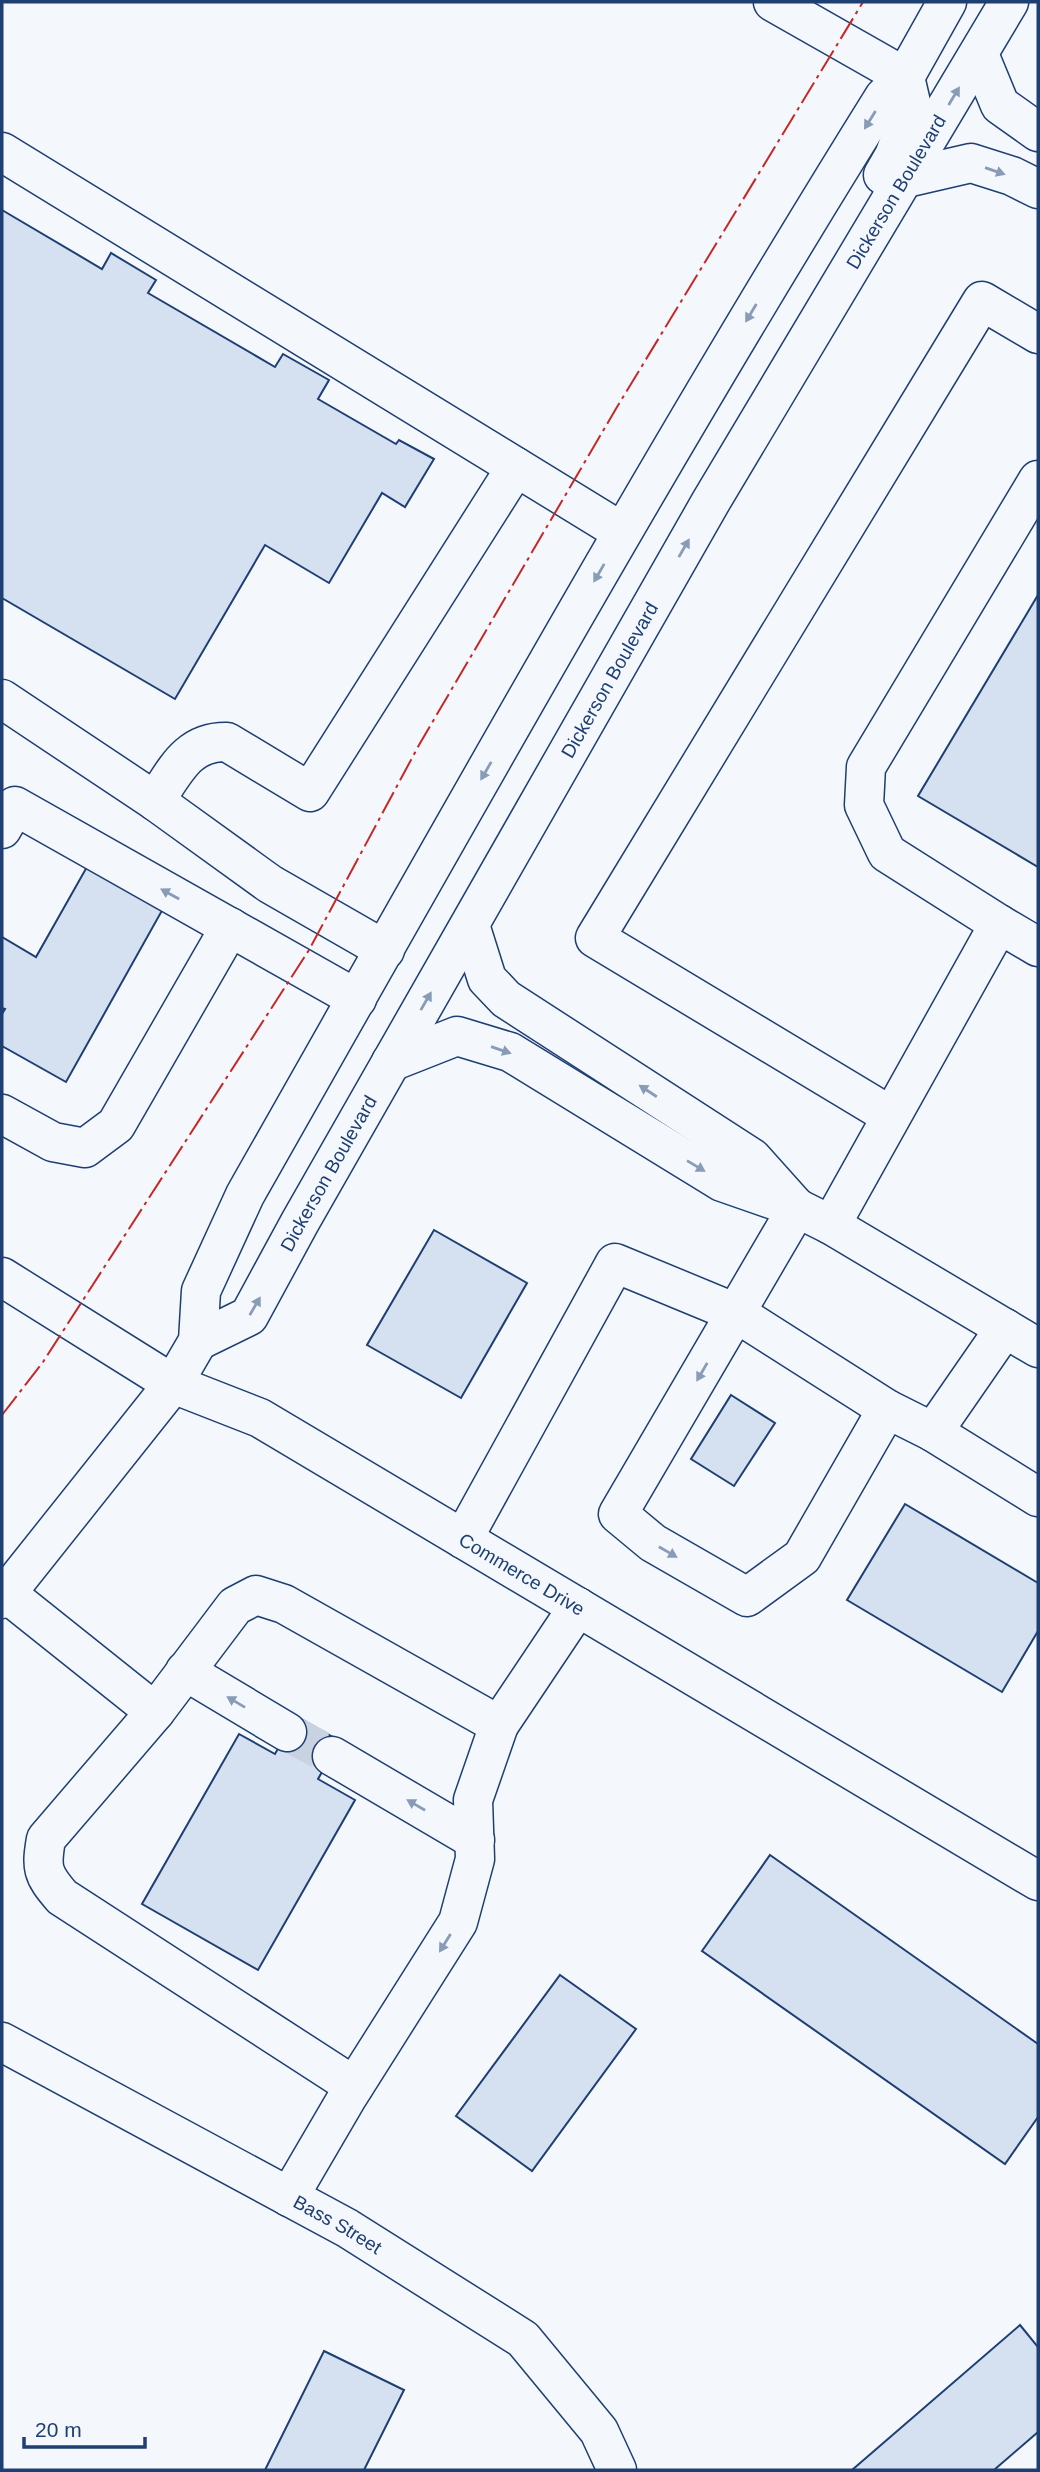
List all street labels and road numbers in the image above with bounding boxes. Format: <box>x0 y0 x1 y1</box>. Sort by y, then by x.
street label: Dickerson Boulevard <box>842 111 950 272</box>
street label: Dickerson Boulevard <box>557 598 662 761</box>
street label: Dickerson Boulevard <box>276 1092 380 1255</box>
street label: Commerce Drive <box>455 1528 589 1619</box>
street label: Bass Street <box>290 2191 386 2258</box>

